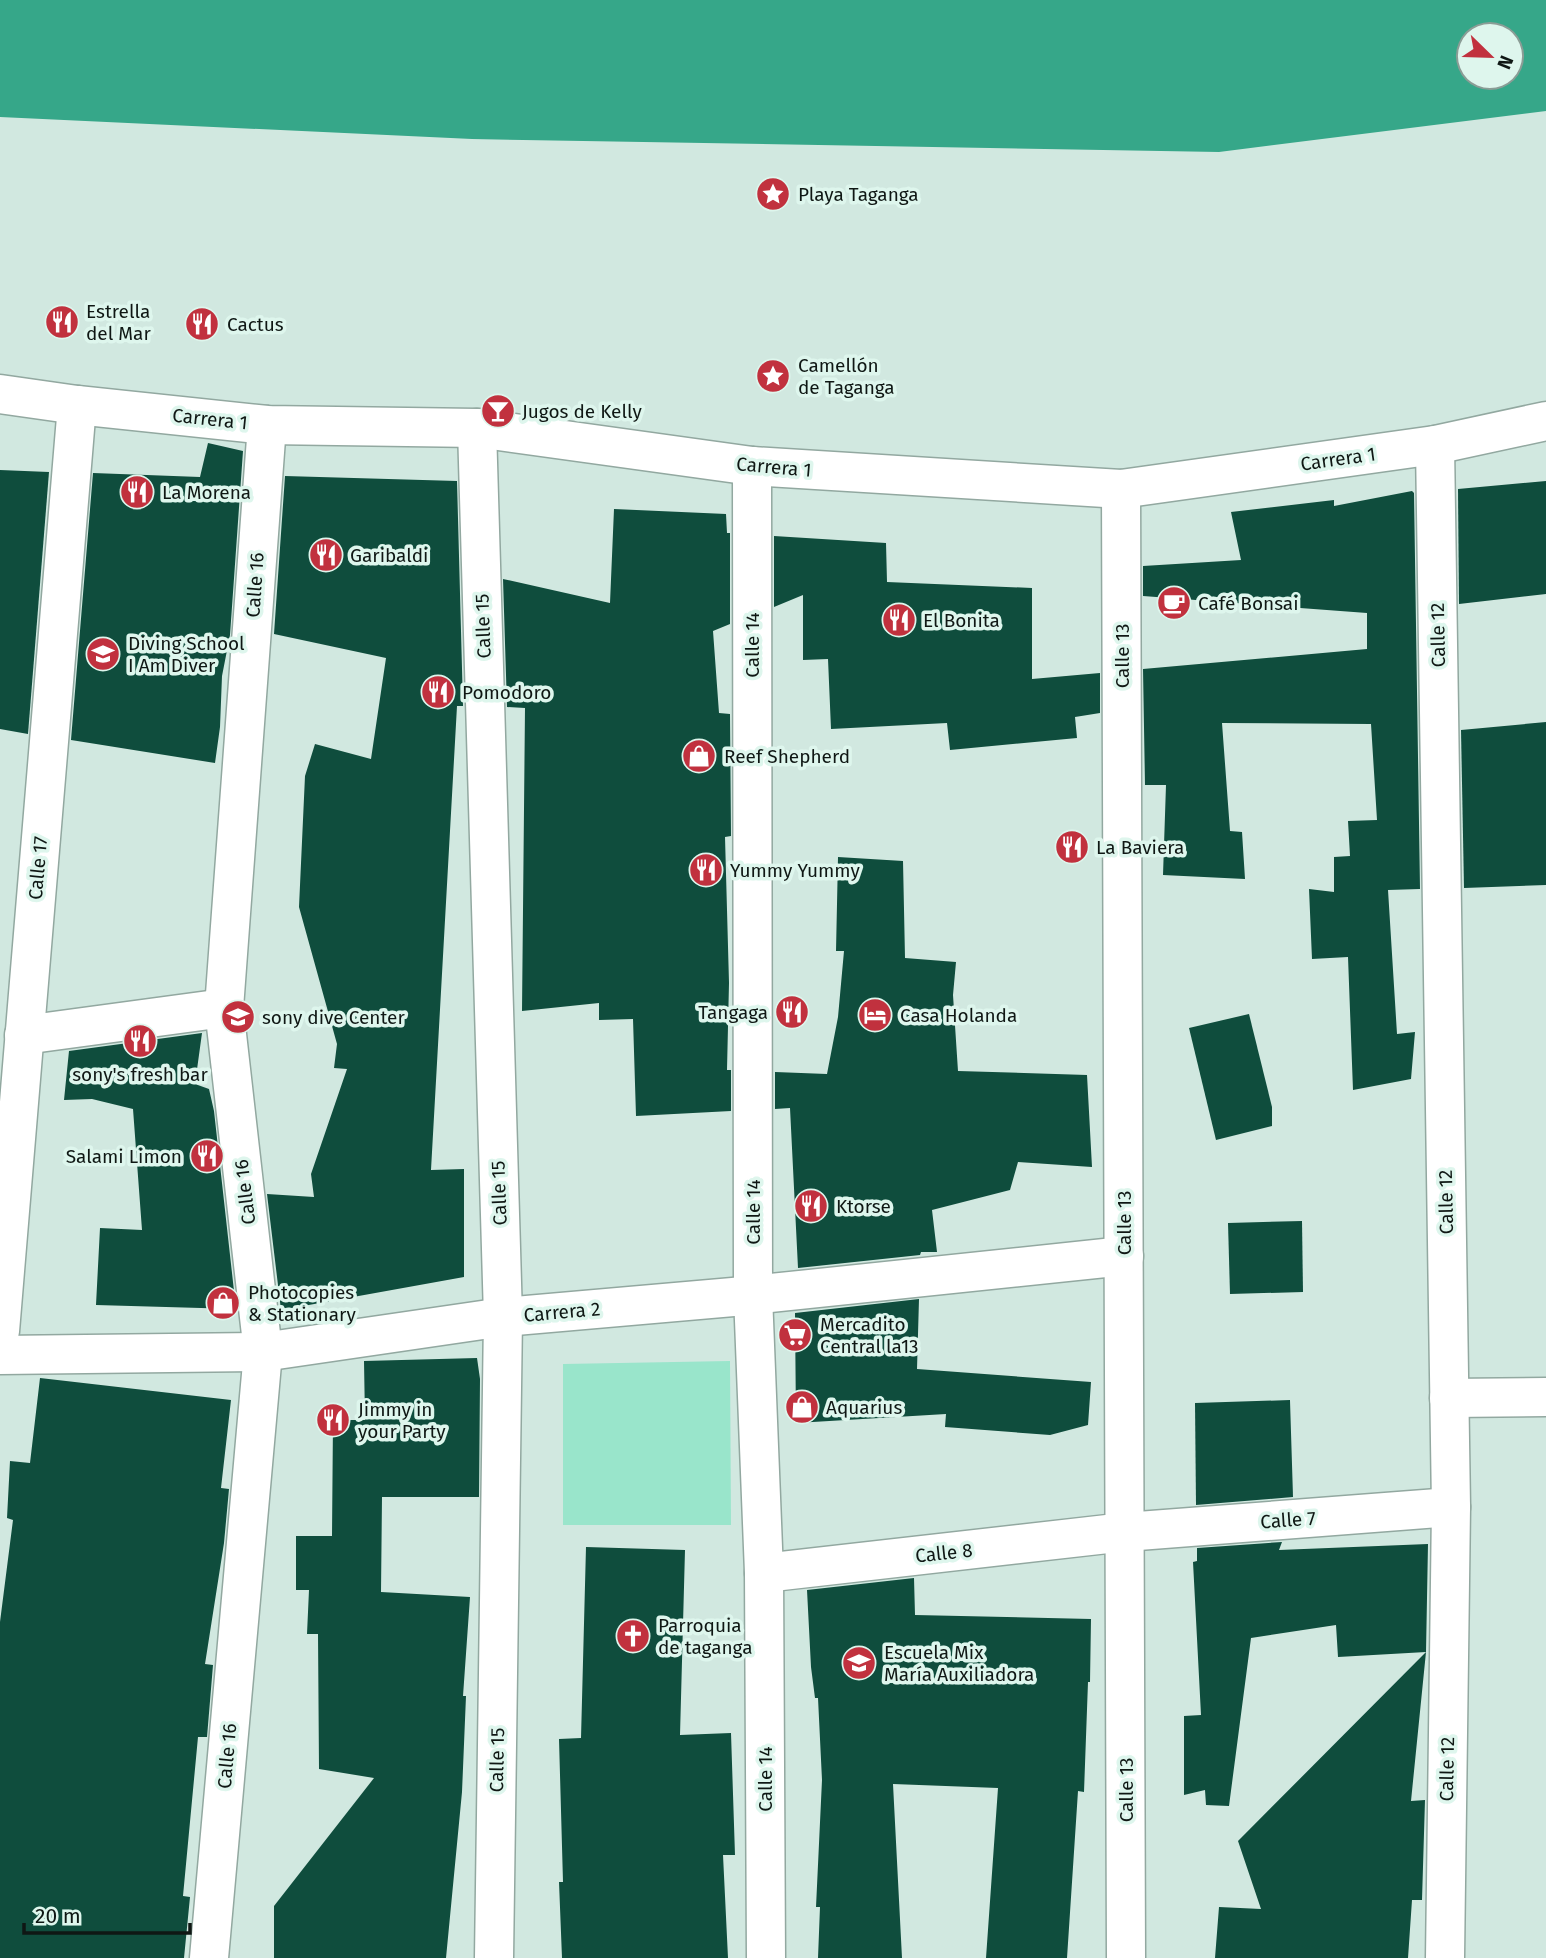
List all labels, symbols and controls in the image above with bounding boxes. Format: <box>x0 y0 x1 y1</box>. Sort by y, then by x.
north arrow <box>1455 21 1525 91</box>
text: N <box>1492 52 1518 73</box>
place icon: Playa Taganga <box>754 175 792 213</box>
place label: Playa Taganga <box>798 183 919 206</box>
place label: Estrella del Mar <box>86 300 151 345</box>
restaurant icon: Estrella del Mar <box>43 303 81 341</box>
restaurant icon: Cactus <box>183 305 221 343</box>
place label: Cactus <box>227 313 284 336</box>
place label: Camellón de Taganga <box>798 354 895 399</box>
place icon: Camellón de Taganga <box>754 357 792 395</box>
bar icon: Jugos de Kelly <box>479 392 517 430</box>
place label: Jugos de Kelly <box>522 400 642 423</box>
street label: Carrera 1 <box>171 404 249 434</box>
street label: Carrera 1 <box>1299 442 1377 476</box>
street label: Carrera 1 <box>735 452 813 482</box>
restaurant icon: La Morena <box>118 473 156 511</box>
place label: La Morena <box>162 481 251 504</box>
restaurant icon: Garibaldi <box>307 536 345 574</box>
place label: Garibaldi <box>350 544 428 567</box>
street label: Calle 16 <box>241 552 269 618</box>
cafe icon: Café Bonsai <box>1155 584 1193 622</box>
place label: Café Bonsai <box>1198 592 1299 615</box>
street label: Calle 15 <box>470 593 496 659</box>
restaurant icon: El Bonita <box>880 601 918 639</box>
street label: Calle 12 <box>1426 602 1450 668</box>
place label: El Bonita <box>923 609 1000 632</box>
street label: Calle 14 <box>741 612 764 678</box>
street label: Calle 13 <box>1111 624 1134 688</box>
place label: Diving School I Am Diver <box>128 632 245 677</box>
school or university icon: Diving School I Am Diver <box>84 635 122 673</box>
restaurant icon: Pomodoro <box>419 673 457 711</box>
place label: Pomodoro <box>462 681 551 704</box>
shop icon: Reef Shepherd <box>680 737 718 775</box>
place label: Reef Shepherd <box>724 745 850 768</box>
restaurant icon: La Baviera <box>1053 828 1091 866</box>
street label: Calle 17 <box>24 835 52 901</box>
place label: La Baviera <box>1096 836 1184 859</box>
restaurant icon: Yummy Yummy <box>687 851 725 889</box>
place label: Yummy Yummy <box>730 859 860 882</box>
restaurant icon: Tangaga <box>773 993 811 1031</box>
hotel icon: Casa Holanda <box>856 996 894 1034</box>
school or university icon: sony dive Center <box>219 998 257 1036</box>
place label: Tangaga <box>698 1001 768 1024</box>
place label: Casa Holanda <box>900 1004 1017 1027</box>
place label: sony dive Center <box>262 1006 405 1029</box>
restaurant icon: sony's fresh bar <box>121 1022 159 1060</box>
place label: sony's fresh bar <box>72 1063 208 1086</box>
restaurant icon: Salami Limon <box>188 1137 226 1175</box>
place label: Salami Limon <box>66 1145 182 1168</box>
street label: Calle 16 <box>230 1158 260 1226</box>
street label: Calle 15 <box>486 1160 512 1226</box>
street label: Calle 12 <box>1434 1169 1458 1235</box>
street label: Calle 14 <box>742 1179 765 1245</box>
restaurant icon: Ktorse <box>792 1187 830 1225</box>
street label: Calle 13 <box>1113 1191 1136 1255</box>
place label: Ktorse <box>836 1195 891 1218</box>
place label: Photocopies & Stationary <box>248 1281 356 1326</box>
shop icon: Photocopies & Stationary <box>204 1284 242 1322</box>
street label: Carrera 2 <box>523 1297 601 1327</box>
place label: Mercadito Central la13 <box>820 1313 919 1358</box>
supermarket icon: Mercadito Central la13 <box>776 1316 814 1354</box>
shop icon: Aquarius <box>783 1388 821 1426</box>
place label: Aquarius <box>826 1396 902 1419</box>
place label: Jimmy in your Party <box>358 1398 446 1443</box>
restaurant icon: Jimmy in your Party <box>314 1401 352 1439</box>
street label: Calle 7 <box>1260 1507 1316 1533</box>
street label: Calle 8 <box>914 1539 974 1567</box>
place label: Parroquia de taganga <box>658 1614 752 1659</box>
church icon: Parroquia de taganga <box>614 1617 652 1655</box>
place label: Escuela Mix María Auxiliadora <box>884 1641 1034 1686</box>
school or university icon: Escuela Mix María Auxiliadora <box>840 1644 878 1682</box>
street label: Calle 16 <box>213 1722 241 1790</box>
street label: Calle 15 <box>485 1727 509 1793</box>
street label: Calle 12 <box>1435 1736 1459 1802</box>
street label: Calle 14 <box>754 1746 777 1812</box>
street label: Calle 13 <box>1115 1758 1138 1822</box>
scale bar <box>24 1892 191 1936</box>
text: 20 m <box>35 1903 81 1929</box>

